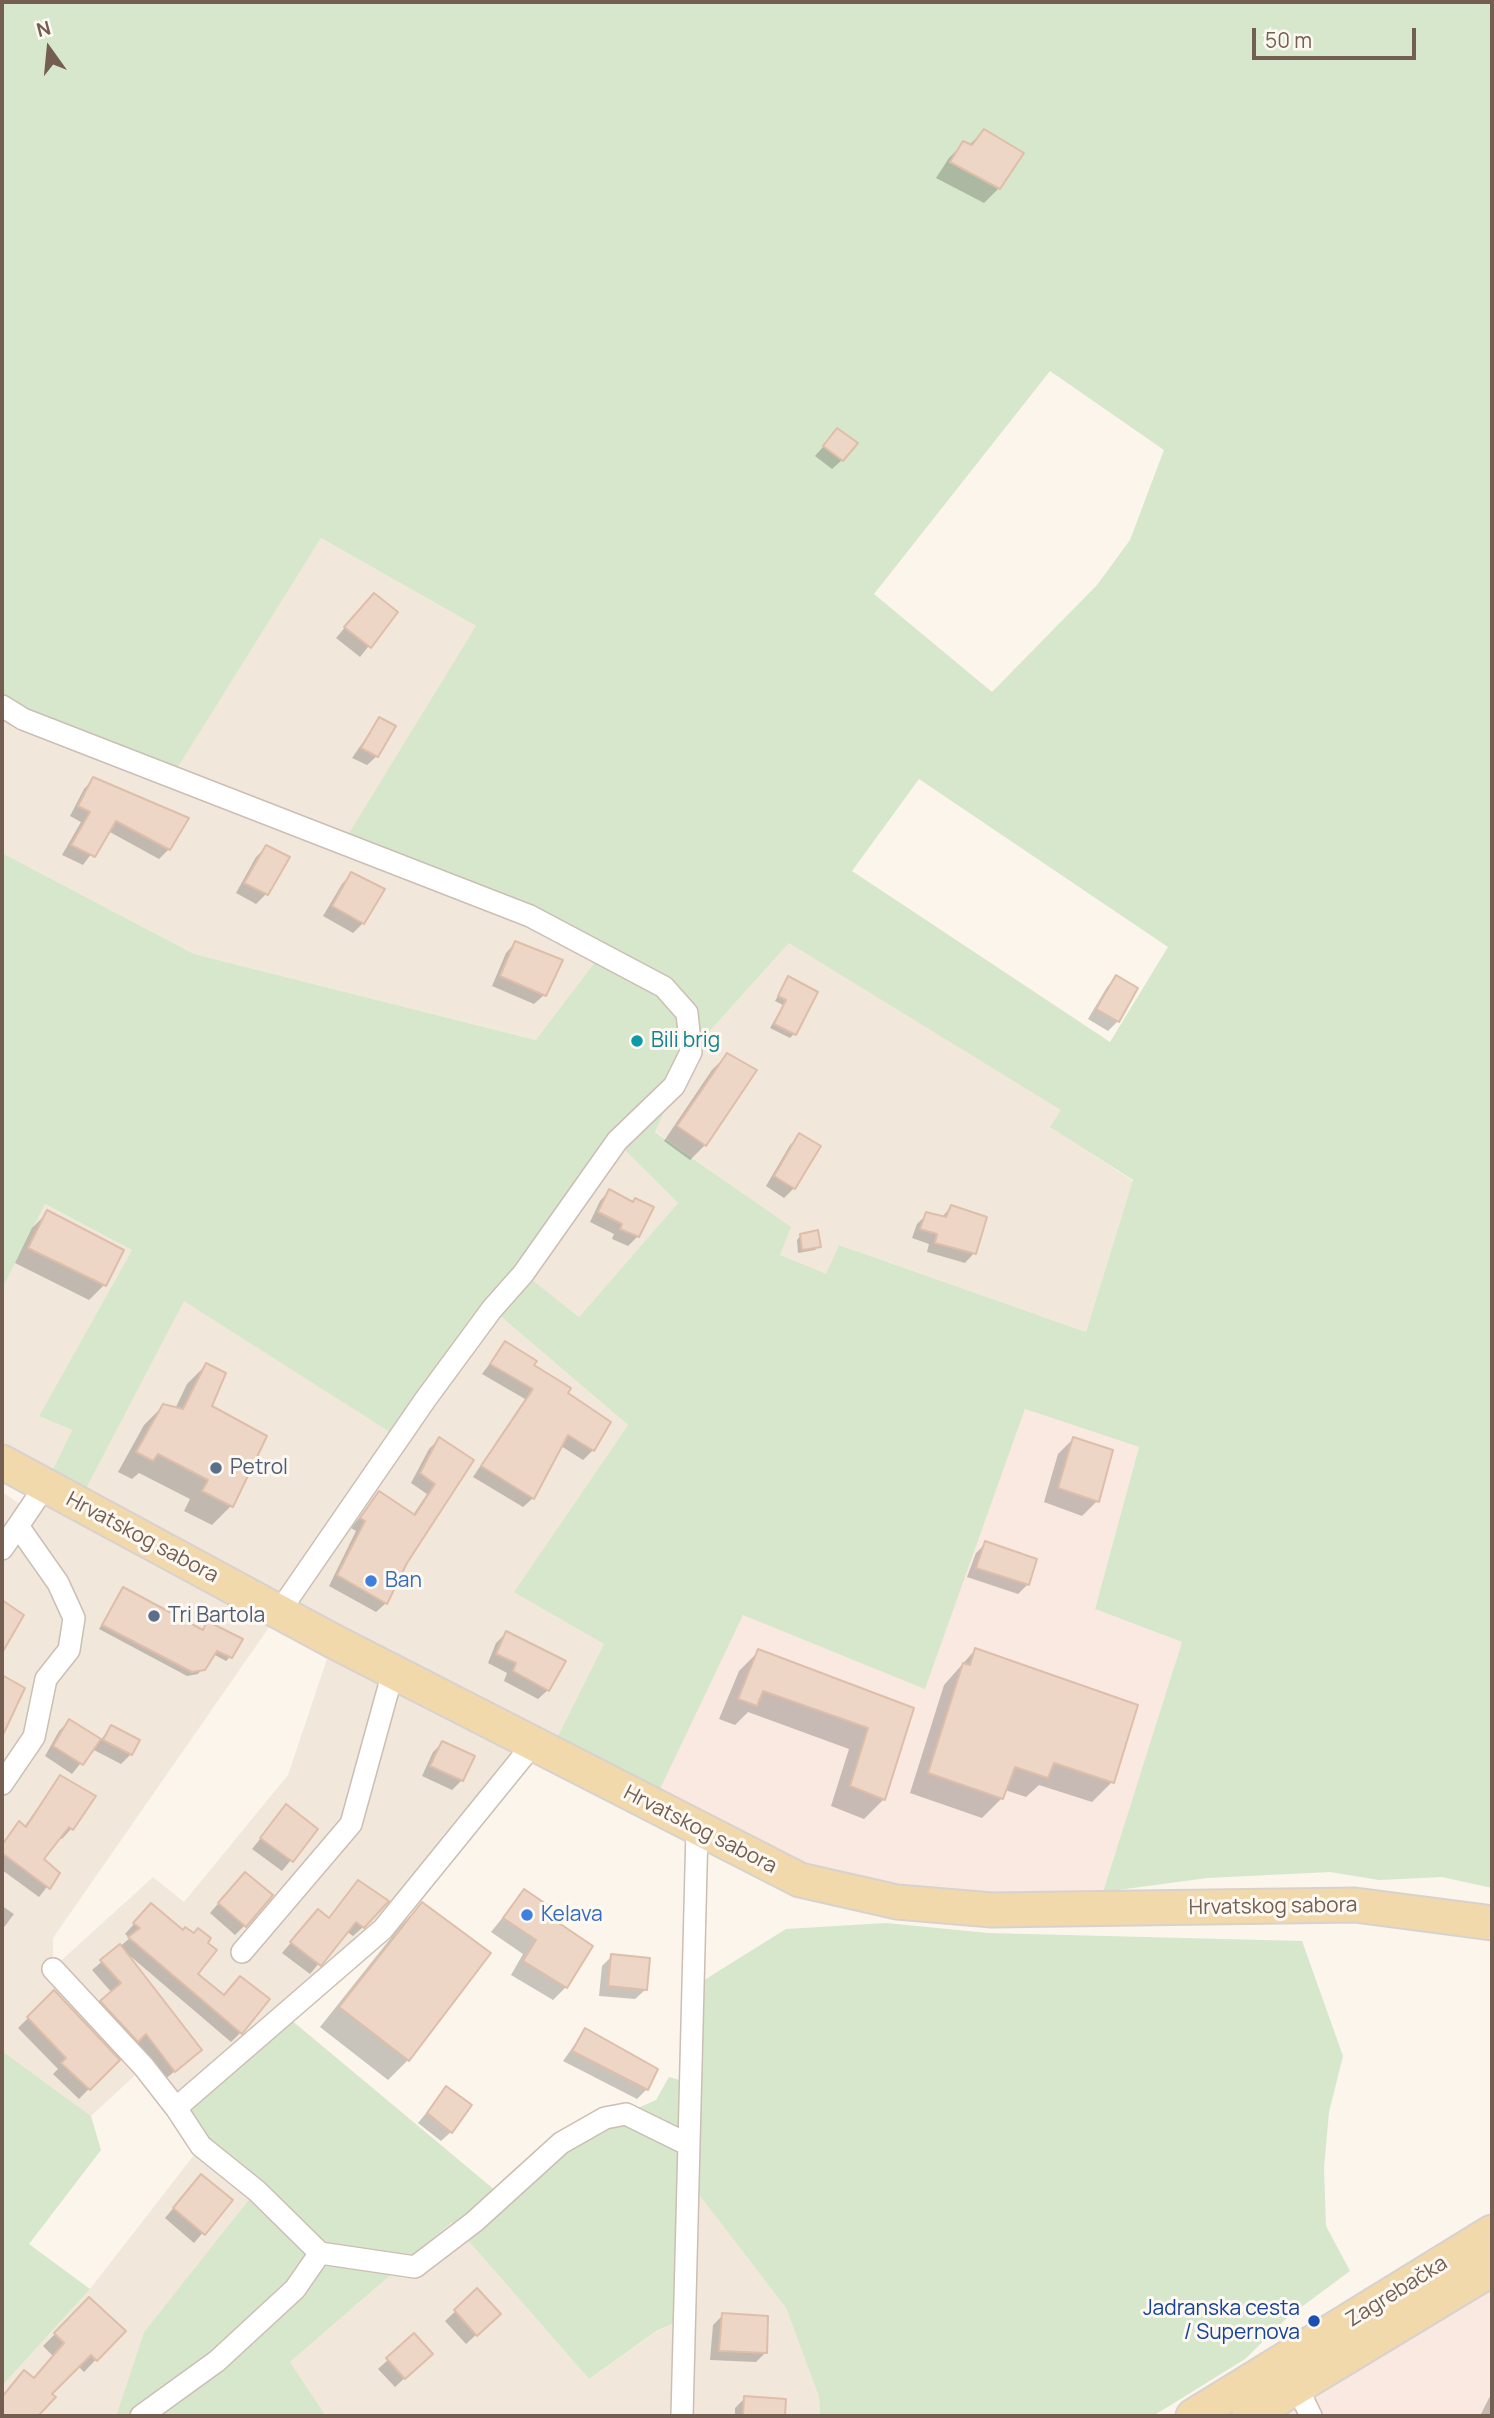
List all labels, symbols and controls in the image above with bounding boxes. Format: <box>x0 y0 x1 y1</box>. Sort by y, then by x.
north arrow <box>14 14 84 84</box>
text: N <box>34 14 54 43</box>
scale bar <box>1256 14 1420 58</box>
text: 50 m <box>1265 26 1312 54</box>
place label: Bili brig <box>651 1028 720 1054</box>
marker: Bili brig <box>629 1033 645 1049</box>
place label: Petrol <box>230 1455 288 1481</box>
marker: Petrol <box>208 1460 224 1476</box>
street label: Hrvatskog sabora <box>62 1487 222 1589</box>
place label: Ban <box>385 1568 422 1594</box>
marker: Ban <box>363 1573 379 1589</box>
place label: Tri Bartola <box>168 1603 265 1629</box>
marker: Tri Bartola <box>146 1608 162 1624</box>
street label: Hrvatskog sabora <box>619 1780 781 1880</box>
street label: Hrvatskog sabora <box>1188 1893 1358 1921</box>
place label: Kelava <box>541 1902 603 1928</box>
marker: Kelava <box>519 1907 535 1923</box>
street label: Zagrebačka <box>1342 2251 1452 2333</box>
place label: Jadranska cesta / Supernova <box>1143 2296 1300 2346</box>
marker: Jadranska cesta / Supernova <box>1306 2313 1322 2329</box>

